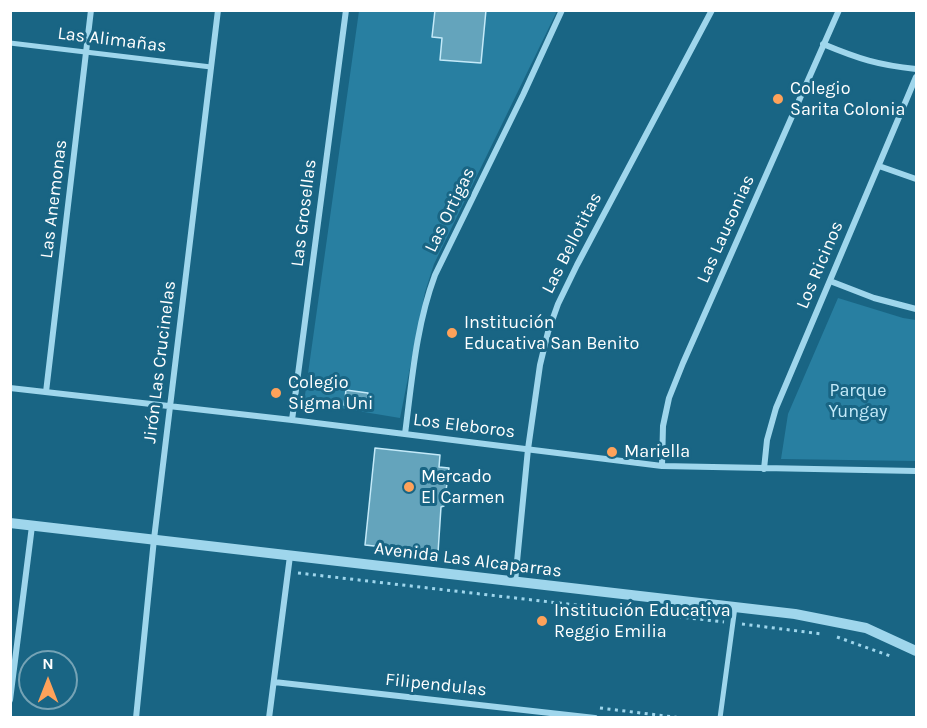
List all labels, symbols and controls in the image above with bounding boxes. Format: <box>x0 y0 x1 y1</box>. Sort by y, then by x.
street label: Las Alimañas <box>56 23 168 57</box>
place label: Colegio Sarita Colonia <box>790 78 905 121</box>
marker: Colegio Sarita Colonia <box>771 92 785 106</box>
street label: Las Anemonas <box>36 138 72 260</box>
street label: Las Grosellas <box>287 158 321 268</box>
street label: Las Ortigas <box>420 164 480 256</box>
street label: Las Lausonias <box>693 172 759 286</box>
street label: Las Bellotitas <box>537 189 607 297</box>
street label: Los Ricinos <box>792 218 848 312</box>
street label: Jirón Las Crucinelas <box>139 279 181 445</box>
place label: Institución Educativa San Benito <box>464 312 639 354</box>
marker: Institución Educativa San Benito <box>445 326 459 340</box>
place label: Colegio Sigma Uni <box>288 372 373 415</box>
park label: Parque Yungay <box>829 380 887 422</box>
marker: Colegio Sigma Uni <box>269 386 283 400</box>
street label: Los Eleboros <box>412 409 516 443</box>
place label: Mariella <box>624 441 690 463</box>
marker: Mariella <box>605 445 619 459</box>
place label: Mercado El Carmen <box>421 466 505 508</box>
marker: Mercado El Carmen <box>402 480 416 494</box>
street label: Avenida Las Alcaparras <box>373 538 563 582</box>
place label: Institución Educativa Reggio Emilia <box>554 600 731 642</box>
marker: Institución Educativa Reggio Emilia <box>535 614 549 628</box>
north arrow <box>18 650 78 710</box>
text: N <box>42 654 54 673</box>
street label: Filipendulas <box>384 669 488 701</box>

